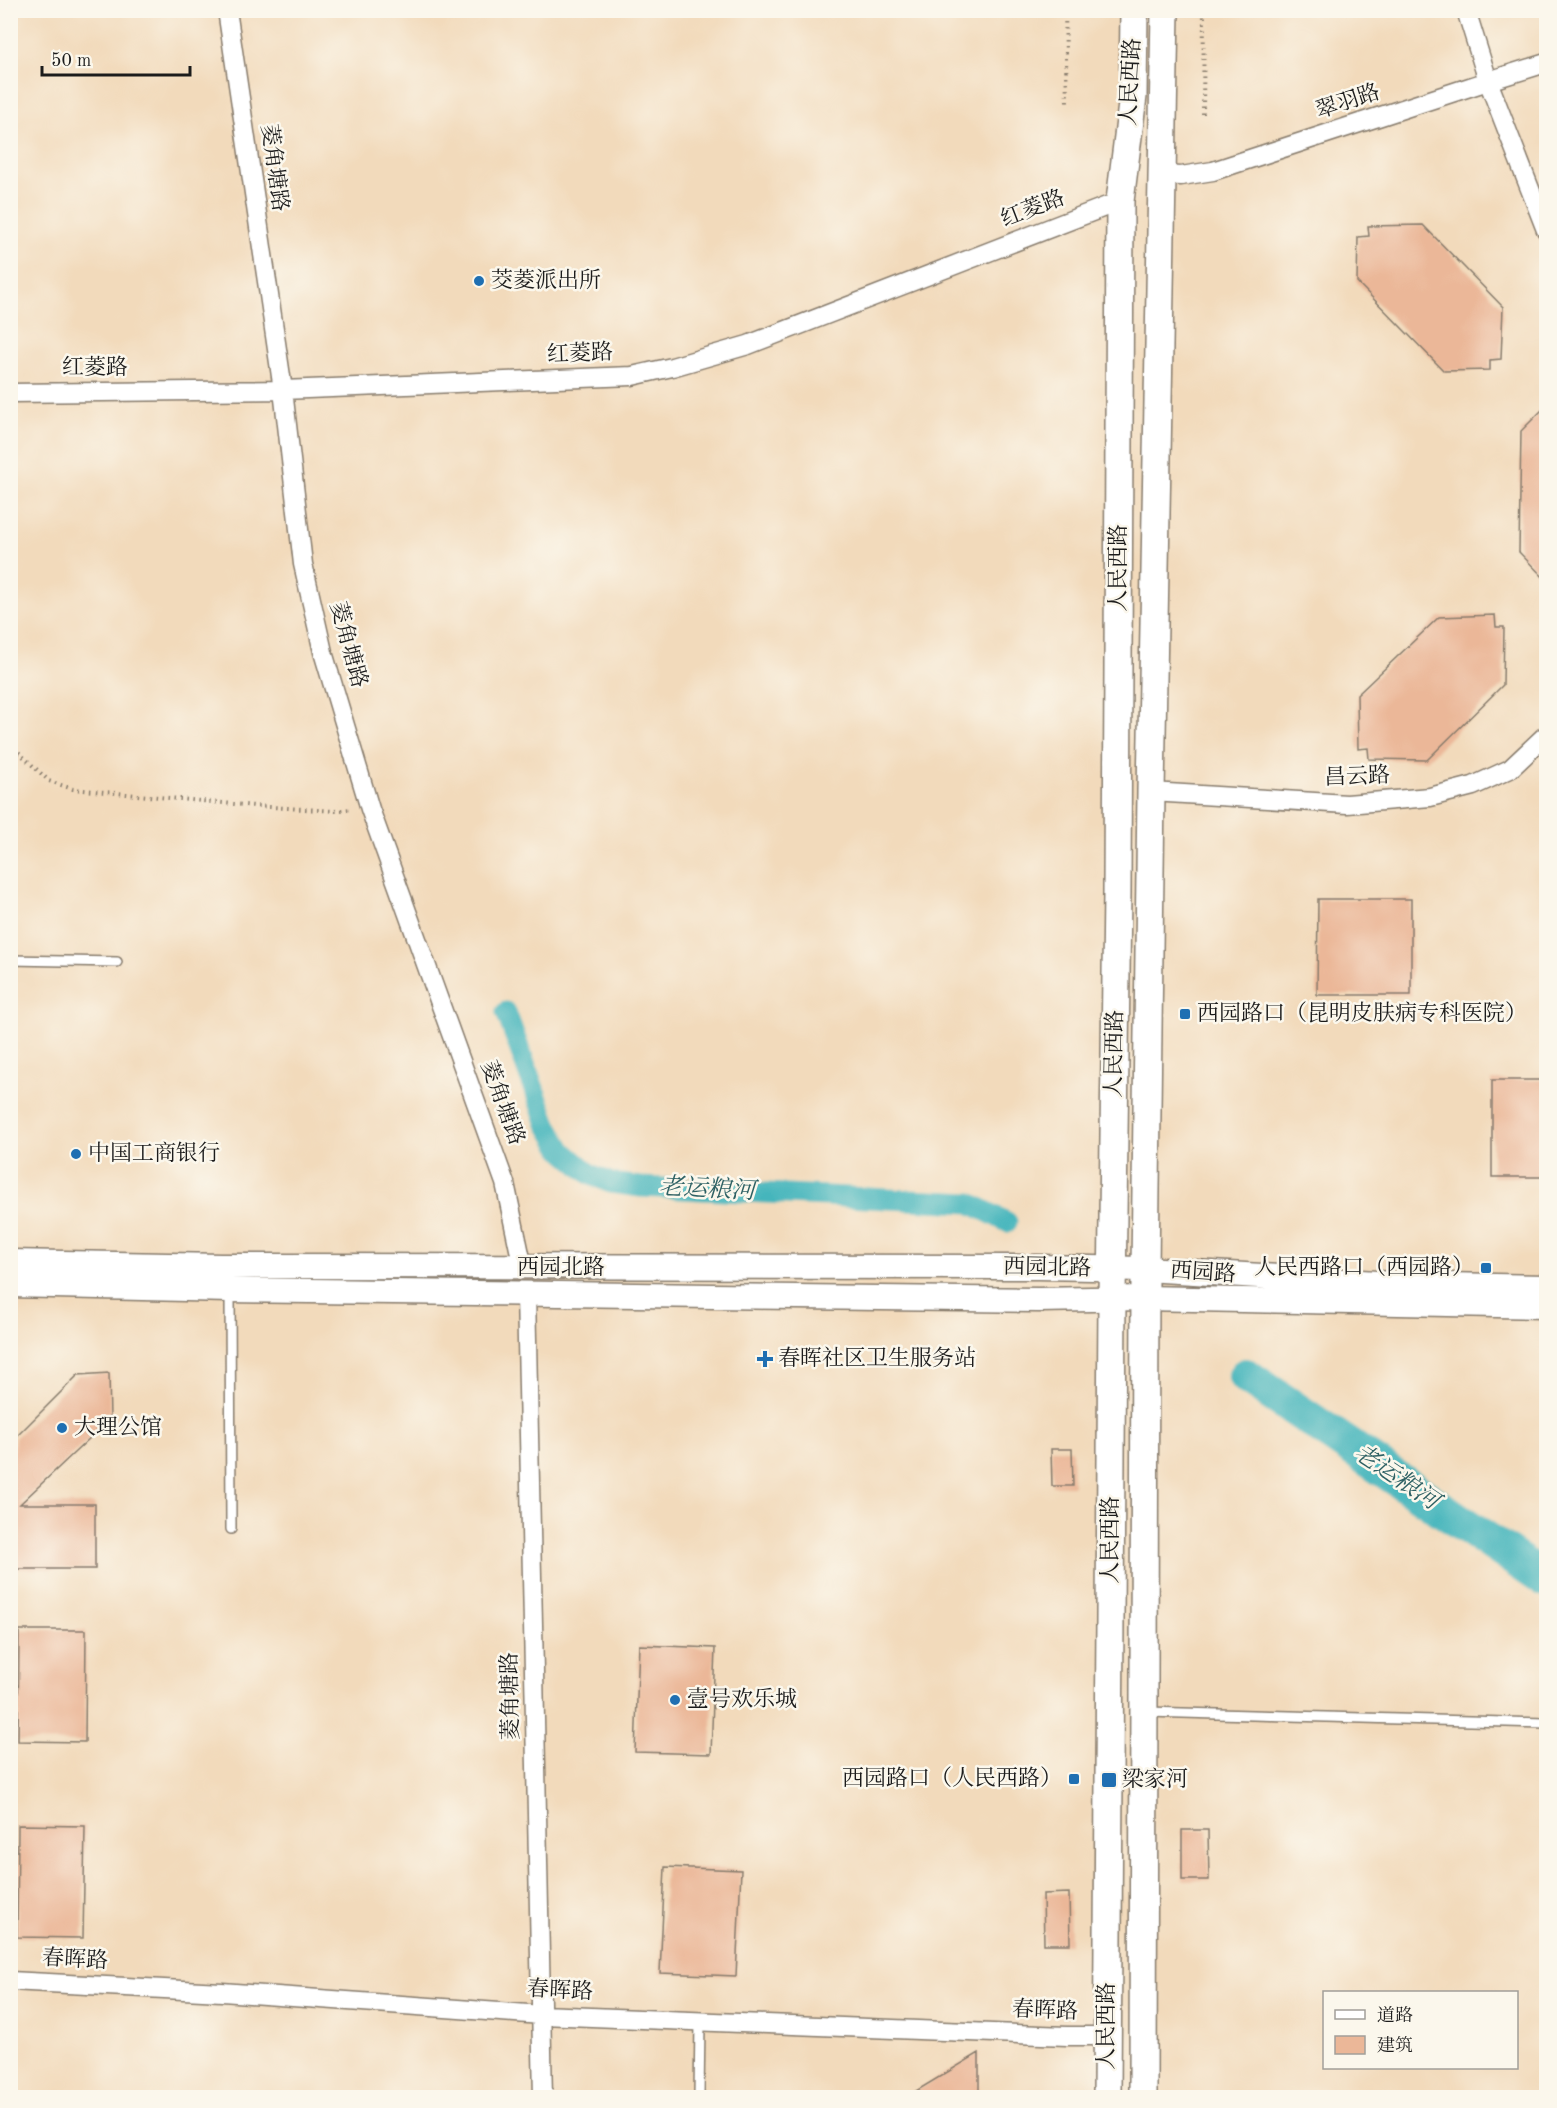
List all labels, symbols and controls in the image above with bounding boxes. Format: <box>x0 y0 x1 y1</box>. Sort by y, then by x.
street label: 人民西路 <box>1116 37 1144 127</box>
scale bar <box>42 39 190 77</box>
text: 50 m <box>51 52 91 70</box>
street label: 翠羽路 <box>1313 79 1383 123</box>
street label: 菱角塘路 <box>257 123 293 213</box>
street label: 红菱路 <box>998 185 1068 231</box>
place label: 茭菱派出所 <box>491 268 601 292</box>
marker: 茭菱派出所 <box>472 274 486 288</box>
street label: 红菱路 <box>547 340 613 366</box>
street label: 红菱路 <box>62 355 128 379</box>
street label: 人民西路 <box>1106 524 1130 612</box>
street label: 菱角塘路 <box>326 599 372 690</box>
street label: 昌云路 <box>1324 763 1390 789</box>
place label: 西园路口（昆明皮肤病专科医院） <box>1197 1001 1527 1025</box>
marker: 西园路口（昆明皮肤病专科医院） <box>1178 1007 1192 1021</box>
street label: 人民西路 <box>1101 1010 1127 1098</box>
street label: 菱角塘路 <box>477 1057 529 1148</box>
place label: 中国工商银行 <box>88 1141 220 1165</box>
marker: 中国工商银行 <box>69 1147 83 1161</box>
water label: 老运粮河 <box>658 1173 760 1205</box>
street label: 西园北路 <box>1003 1254 1091 1280</box>
street label: 西园北路 <box>517 1255 605 1279</box>
place label: 人民西路口（西园路） <box>1254 1255 1474 1279</box>
street label: 西园路 <box>1169 1258 1237 1286</box>
marker: 人民西路口（西园路） <box>1479 1261 1493 1275</box>
place label: 春晖社区卫生服务站 <box>778 1346 976 1370</box>
marker: 春晖社区卫生服务站 <box>756 1350 774 1368</box>
place label: 大理公馆 <box>74 1415 162 1439</box>
marker: 大理公馆 <box>55 1421 69 1435</box>
water label: 老运粮河 <box>1349 1439 1447 1517</box>
street label: 人民西路 <box>1098 1496 1122 1584</box>
street label: 菱角塘路 <box>497 1652 523 1740</box>
place label: 壹号欢乐城 <box>687 1687 797 1711</box>
marker: 壹号欢乐城 <box>668 1693 682 1707</box>
place label: 西园路口（人民西路） <box>842 1766 1062 1790</box>
place label: 梁家河 <box>1122 1767 1188 1791</box>
marker: 梁家河 <box>1100 1771 1118 1789</box>
marker: 西园路口（人民西路） <box>1067 1772 1081 1786</box>
street label: 春晖路 <box>41 1945 109 1973</box>
street label: 春晖路 <box>526 1976 594 2004</box>
street label: 人民西路 <box>1094 1982 1118 2070</box>
legend <box>1323 1991 1518 2069</box>
street label: 春晖路 <box>1012 1997 1078 2023</box>
text: 道路 <box>1377 2005 1413 2025</box>
text: 建筑 <box>1377 2035 1413 2055</box>

